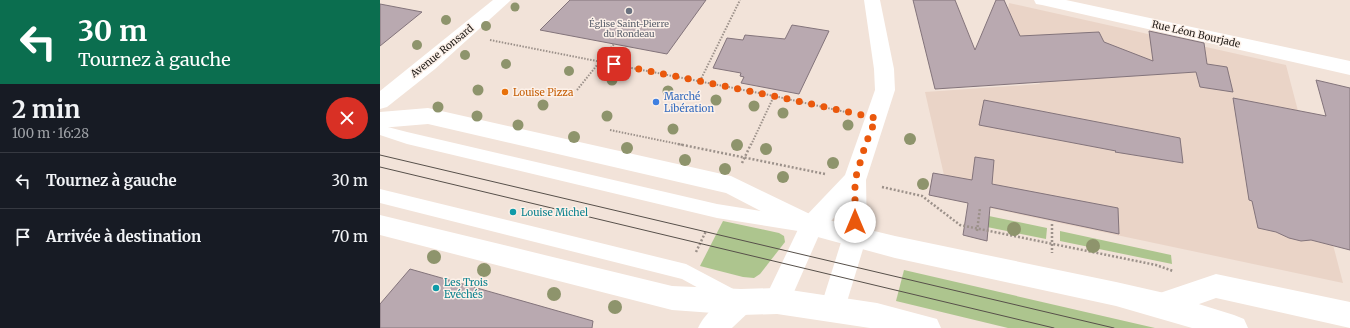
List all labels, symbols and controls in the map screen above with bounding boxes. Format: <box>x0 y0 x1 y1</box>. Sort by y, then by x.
marker: Église Saint-Pierre du Rondeau <box>624 6 634 16</box>
text: 30 m <box>78 13 147 49</box>
icon: left <box>12 16 64 68</box>
place label: Église Saint-Pierre du Rondeau <box>589 17 669 39</box>
street label: Rue Léon Bourjade <box>1150 17 1242 51</box>
street label: Avenue Ronsard <box>407 22 476 81</box>
pin <box>597 47 631 81</box>
text: Tournez à gauche <box>78 48 231 71</box>
icon: arrive <box>603 53 625 75</box>
place label: Louise Pizza <box>513 86 574 99</box>
marker: Louise Pizza <box>500 87 510 97</box>
place label: Marché Libération <box>664 90 714 115</box>
text: 2 min <box>12 94 80 125</box>
button: close <box>326 97 368 139</box>
marker: Marché Libération <box>651 97 661 107</box>
text: 100 m · 16:28 <box>12 125 89 142</box>
icon: left <box>12 170 34 192</box>
text: Tournez à gauche <box>46 171 177 190</box>
text: 30 m <box>331 171 368 190</box>
position arrow <box>834 201 876 243</box>
place label: Louise Michel <box>521 206 588 219</box>
marker: Louise Michel <box>508 207 518 217</box>
icon: arrive <box>12 226 34 248</box>
text: Arrivée à destination <box>46 227 201 246</box>
text: 70 m <box>332 227 368 246</box>
place label: Les Trois Evéchés <box>444 276 488 301</box>
marker: Les Trois Evéchés <box>431 283 441 293</box>

